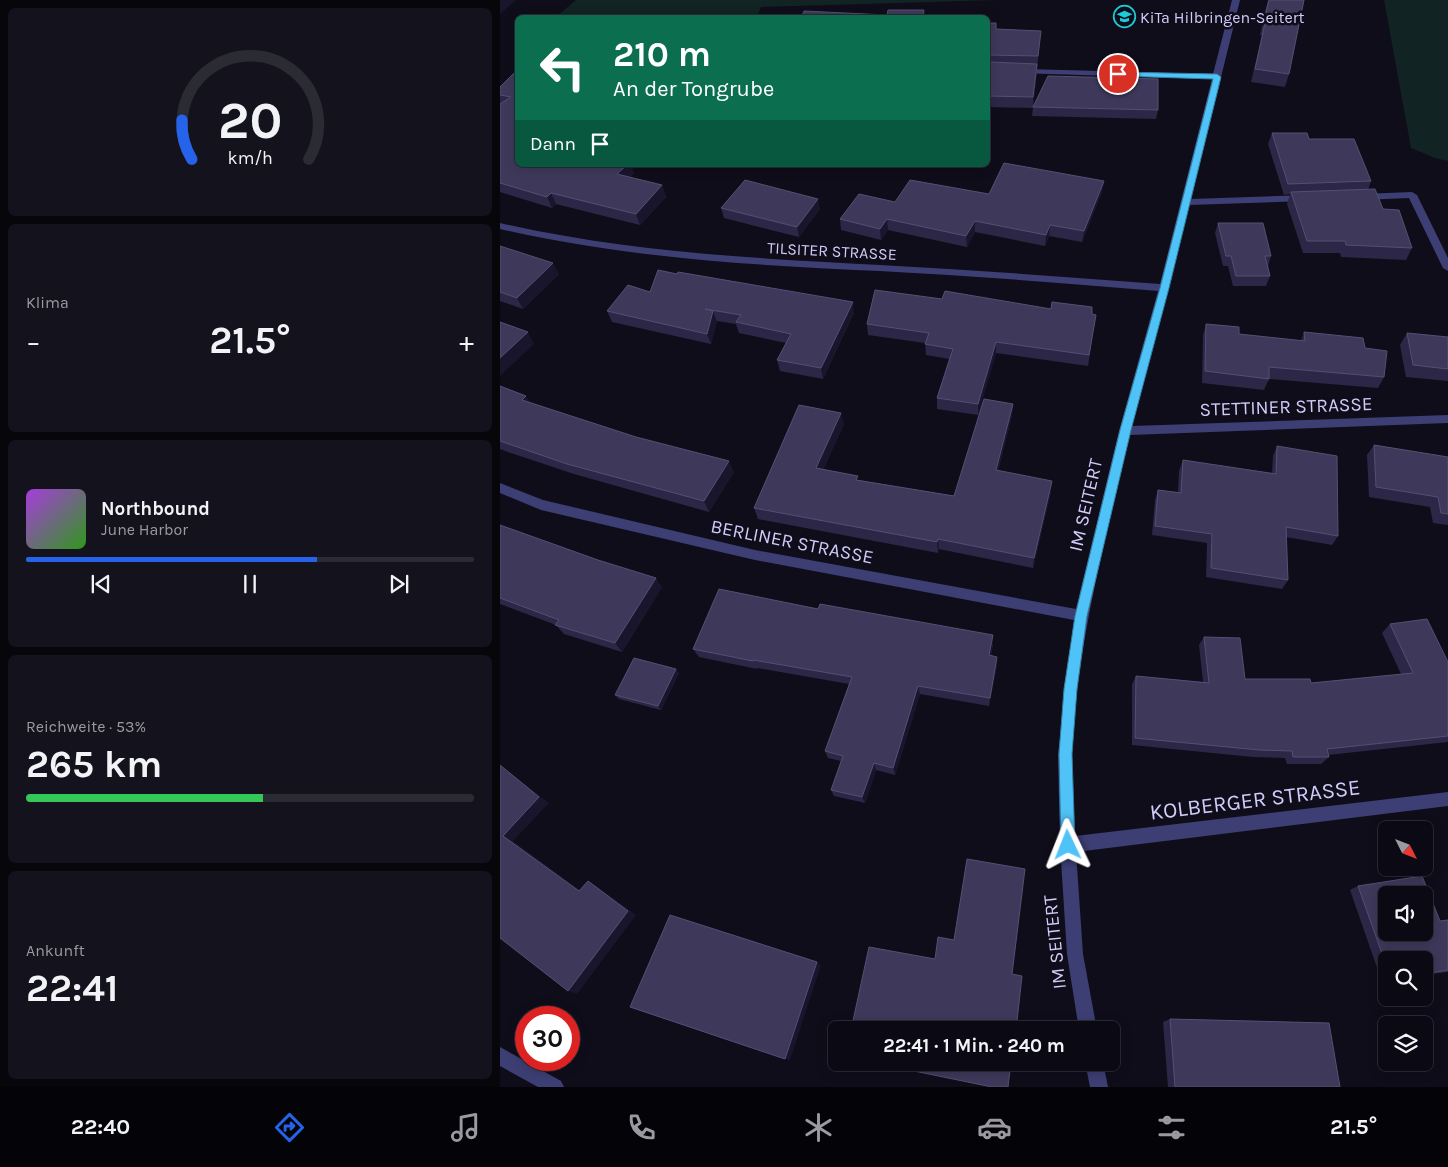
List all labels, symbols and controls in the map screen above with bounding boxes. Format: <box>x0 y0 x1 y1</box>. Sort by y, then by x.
school or university icon: KiTa Hilbringen-Seitert <box>1112 5 1136 29</box>
place label: KiTa Hilbringen-Seitert <box>1140 8 1305 27</box>
text: 210 m <box>613 34 711 75</box>
icon: left <box>530 35 595 100</box>
pin <box>1097 53 1139 95</box>
icon: arrive <box>1104 60 1132 88</box>
text: An der Tongrube <box>613 76 774 102</box>
text: 20 <box>218 90 282 151</box>
icon: arrive <box>586 130 614 158</box>
text: Dann <box>530 133 576 155</box>
text: km/h <box>227 148 273 169</box>
street label: TILSITER STRASSE <box>767 238 897 264</box>
text: Klima <box>26 293 69 312</box>
text: 21.5° <box>209 318 291 363</box>
text: − <box>26 325 41 358</box>
text: + <box>459 325 474 358</box>
street label: STETTINER STRASSE <box>1199 393 1373 421</box>
street label: IM SEITERT <box>1065 456 1107 554</box>
text: Northbound <box>101 498 210 520</box>
street label: BERLINER STRASSE <box>709 515 875 569</box>
text: June Harbor <box>101 520 188 539</box>
icon: previous <box>87 570 115 598</box>
icon: pause <box>236 570 264 598</box>
icon: next <box>385 570 413 598</box>
text: Reichweite · 53% <box>26 717 146 736</box>
text: 265 km <box>26 742 162 787</box>
street label: KOLBERGER STRASSE <box>1148 774 1362 826</box>
position arrow <box>1041 818 1093 870</box>
north arrow <box>1378 821 1432 876</box>
map controls <box>1378 821 1433 1071</box>
button: sound <box>1378 886 1433 941</box>
street label: IM SEITERT <box>1039 893 1071 990</box>
text: Ankunft <box>26 941 85 960</box>
button: search <box>1378 951 1433 1006</box>
text: 22:41 <box>26 966 118 1011</box>
speed limit sign: 30 <box>515 1006 580 1071</box>
button: layers <box>1378 1016 1433 1071</box>
text: 22:41 · 1 Min. · 240 m <box>883 1035 1065 1057</box>
icon: directions <box>272 1110 307 1145</box>
icon: music <box>448 1110 483 1145</box>
icon: phone <box>624 1110 659 1145</box>
icon: climate <box>801 1110 836 1145</box>
icon: car <box>977 1110 1012 1145</box>
icon: filters <box>1154 1110 1189 1145</box>
text: 22:40 <box>71 1114 130 1140</box>
text: 21.5° <box>1330 1114 1377 1140</box>

